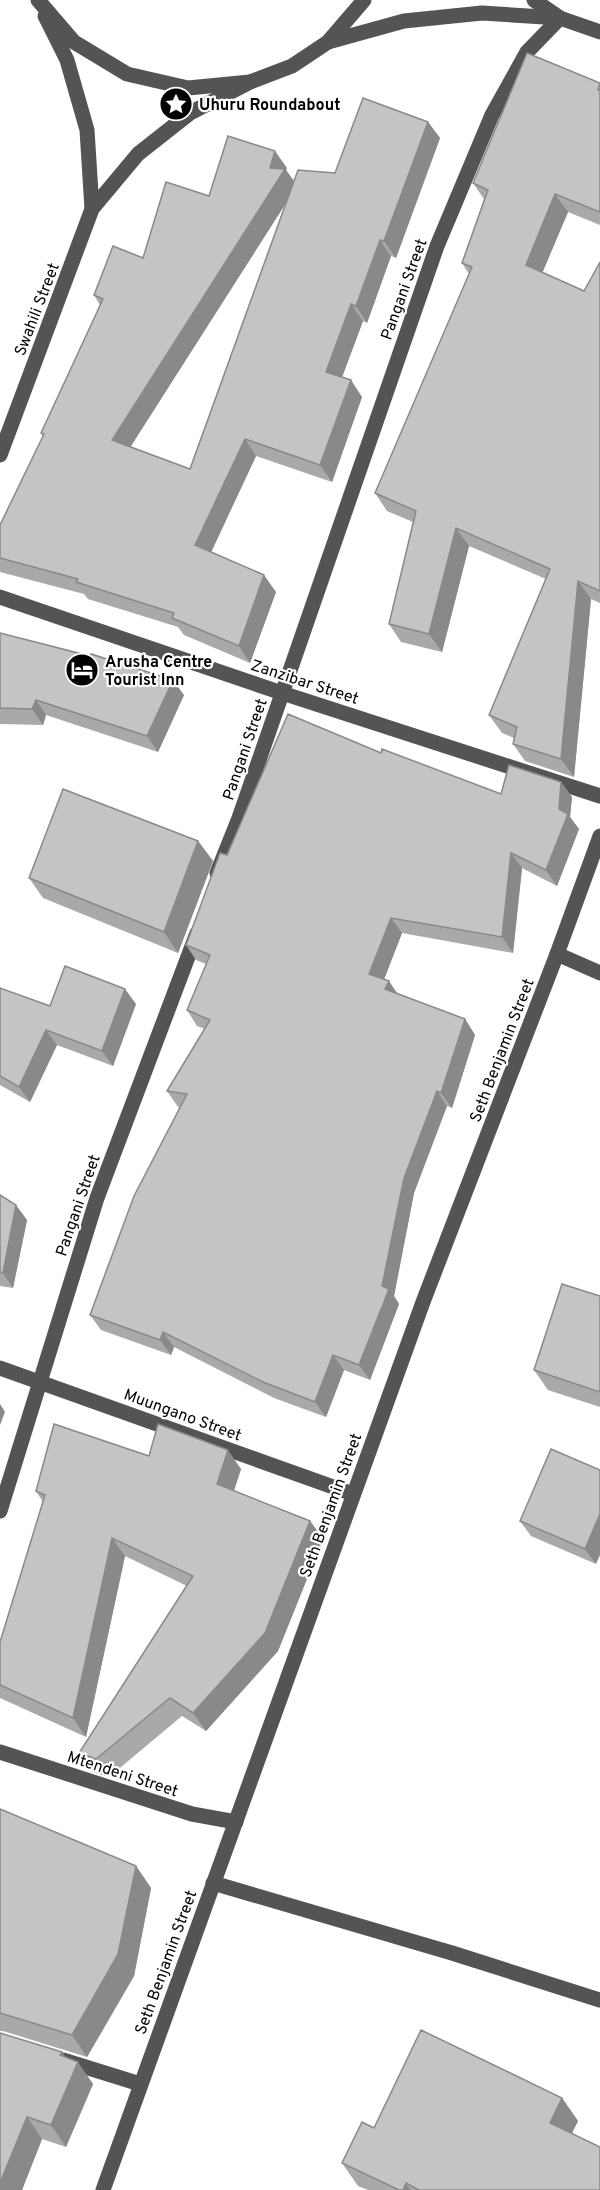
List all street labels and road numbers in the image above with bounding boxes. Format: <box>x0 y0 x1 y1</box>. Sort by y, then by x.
street label: Pangani Street <box>377 236 432 343</box>
street label: Swahili Street <box>11 260 65 359</box>
street label: Zanzibar Street <box>248 656 361 710</box>
street label: Pangani Street <box>219 696 273 803</box>
street label: Seth Benjamin Street <box>466 976 539 1125</box>
street label: Pangani Street <box>52 1152 106 1259</box>
street label: Muungano Street <box>121 1385 244 1446</box>
street label: Seth Benjamin Street <box>296 1431 367 1581</box>
street label: Mtendeni Street <box>64 1748 180 1802</box>
street label: Seth Benjamin Street <box>131 1888 202 2038</box>

